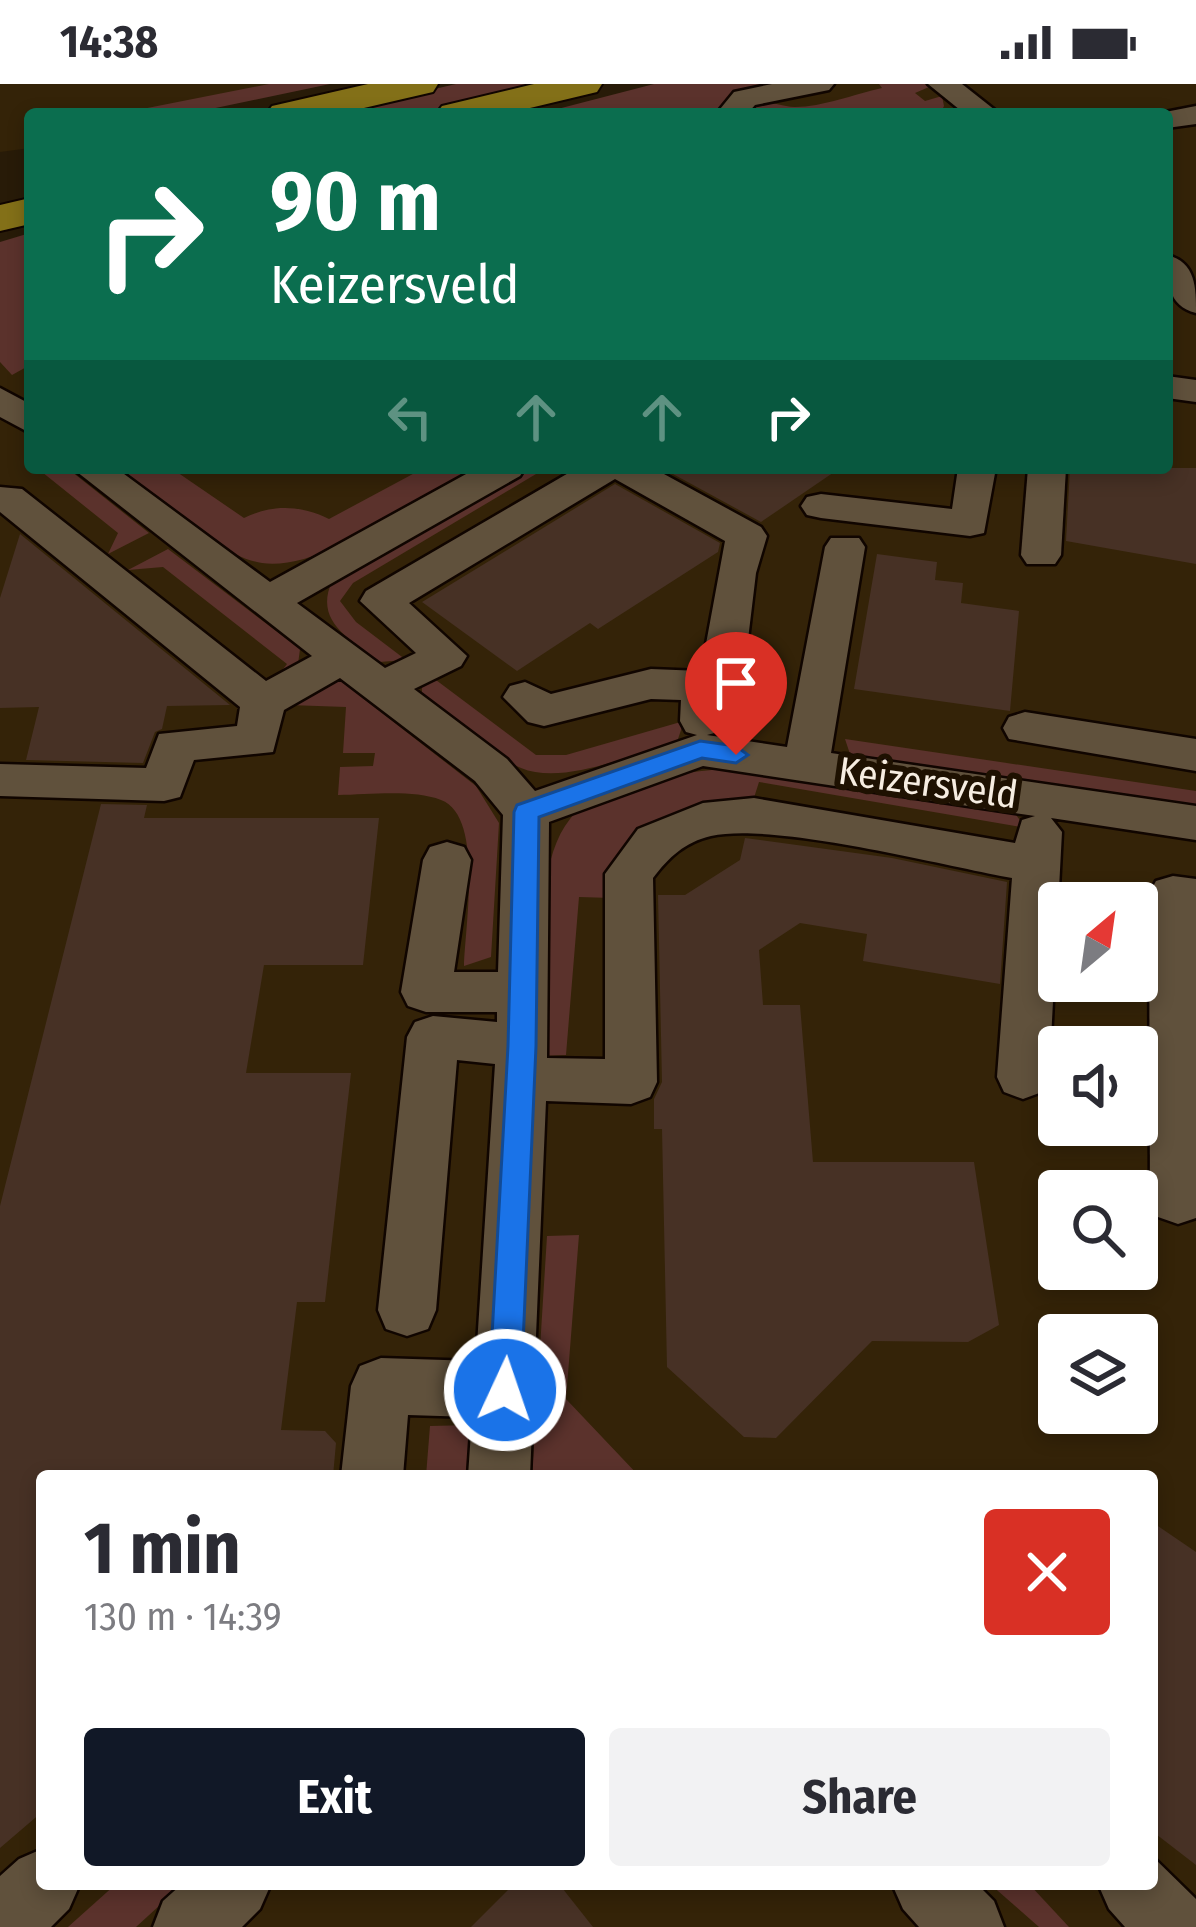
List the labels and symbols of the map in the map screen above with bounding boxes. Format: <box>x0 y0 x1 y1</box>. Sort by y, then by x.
pin <box>685 632 787 755</box>
street label: Keizersveld <box>836 748 1020 818</box>
north arrow <box>1038 882 1158 1002</box>
position arrow <box>442 1327 568 1453</box>

